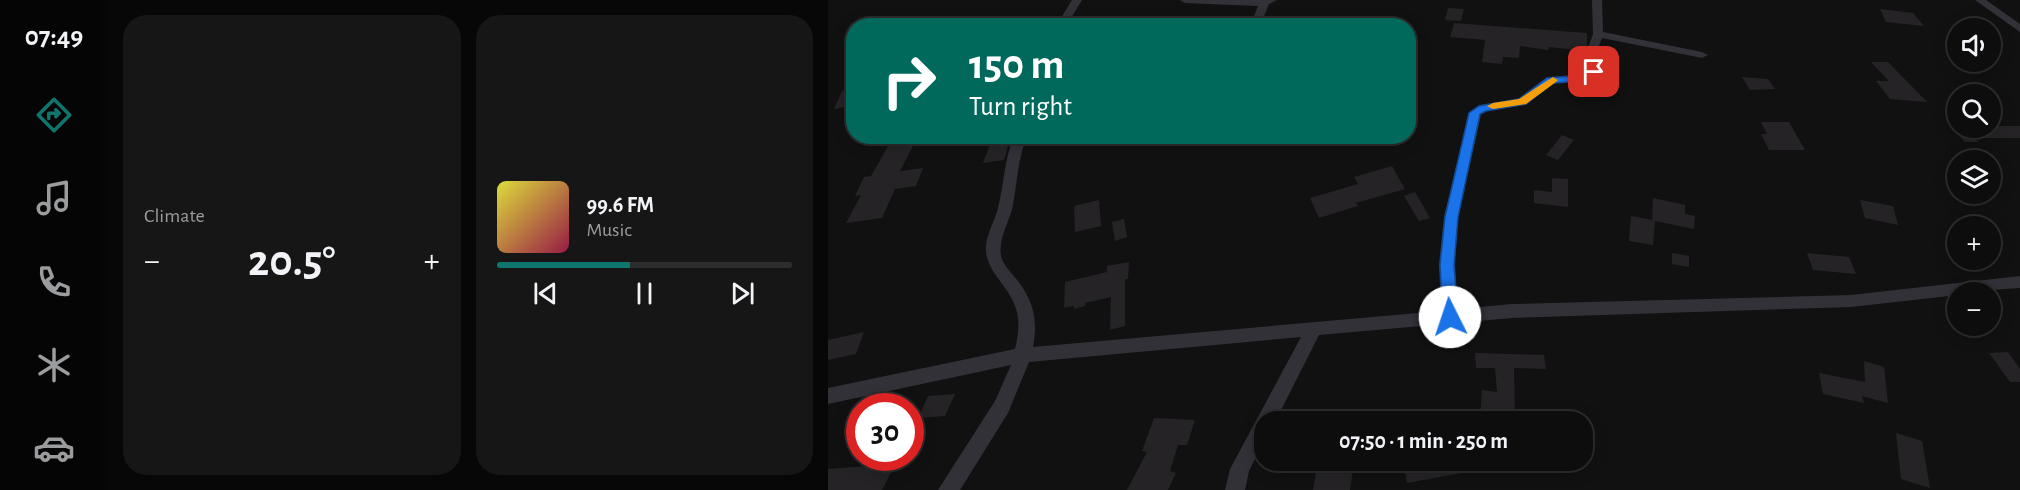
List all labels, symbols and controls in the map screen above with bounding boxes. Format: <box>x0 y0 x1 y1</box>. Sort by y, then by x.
map controls <box>1947 18 2001 336</box>
button: sound <box>1947 18 2001 72</box>
text: 07:49 <box>25 23 83 50</box>
icon: right <box>870 42 948 120</box>
text: 150 m <box>969 44 1064 86</box>
pin <box>1568 46 1619 97</box>
icon: arrive <box>1577 55 1610 88</box>
button: search <box>1947 84 2001 138</box>
text: Turn right <box>969 93 1072 120</box>
icon: directions <box>33 94 75 136</box>
button: layers <box>1947 150 2001 204</box>
icon: music <box>33 177 75 219</box>
text: 99.6 FM <box>587 194 654 216</box>
text: Climate <box>144 206 205 226</box>
button: + <box>1947 216 2001 270</box>
text: Music <box>587 220 632 240</box>
text: 20.5° <box>248 239 336 284</box>
text: − <box>144 245 160 278</box>
text: + <box>424 245 439 278</box>
icon: phone <box>33 261 75 303</box>
icon: previous <box>529 277 562 310</box>
icon: pause <box>628 277 661 310</box>
icon: next <box>726 277 759 310</box>
button: − <box>1947 282 2001 336</box>
position arrow <box>1418 285 1482 349</box>
icon: climate <box>33 344 75 386</box>
speed limit sign: 30 <box>846 393 924 471</box>
icon: car <box>33 427 75 469</box>
text: 07:50 · 1 min · 250 m <box>1339 430 1508 452</box>

